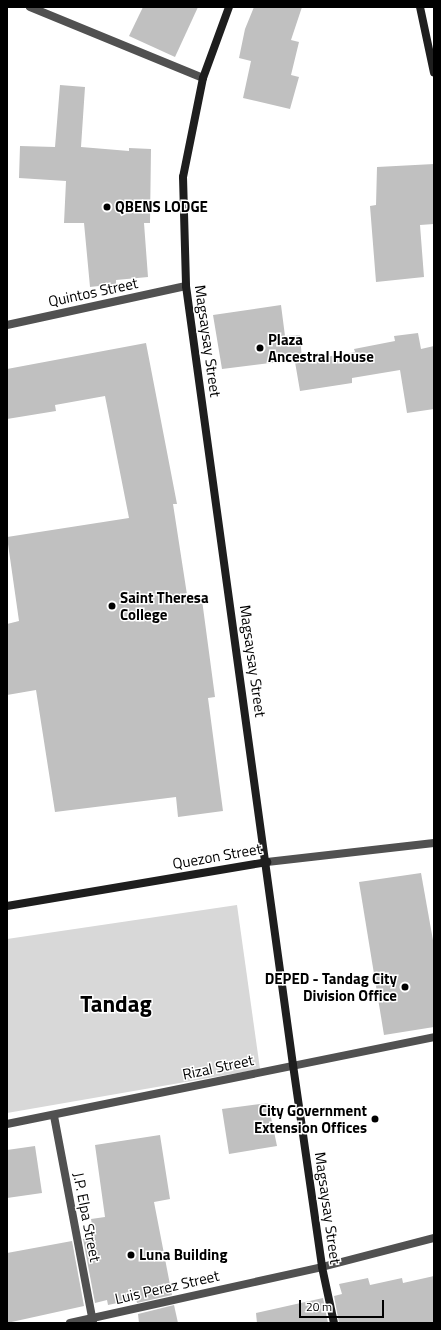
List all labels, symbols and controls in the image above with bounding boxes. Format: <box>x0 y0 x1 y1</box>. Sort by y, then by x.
place label: QBENS LODGE <box>115 198 208 216</box>
marker: QBENS LODGE <box>102 202 112 212</box>
street label: Quintos Street <box>46 274 140 310</box>
street label: Magsaysay Street <box>191 284 225 398</box>
place label: Plaza Ancestral House <box>268 330 374 365</box>
marker: Plaza Ancestral House <box>255 343 265 353</box>
place label: Saint Theresa College <box>120 588 209 623</box>
marker: Saint Theresa College <box>107 601 117 611</box>
street label: Magsaysay Street <box>236 604 270 718</box>
street label: Quezon Street <box>171 839 263 873</box>
place label: DEPED - Tandag City Division Office <box>265 969 397 1004</box>
marker: DEPED - Tandag City Division Office <box>400 982 410 992</box>
district label: Tandag <box>80 990 152 1018</box>
street label: Rizal Street <box>181 1051 255 1083</box>
place label: City Government Extension Offices <box>254 1101 367 1136</box>
marker: City Government Extension Offices <box>370 1114 380 1124</box>
street label: Magsaysay Street <box>311 1151 345 1265</box>
street label: J.P. Elpa Street <box>69 1171 105 1263</box>
place label: Luna Building <box>139 1246 227 1264</box>
marker: Luna Building <box>126 1250 136 1260</box>
street label: Luis Perez Street <box>113 1266 221 1308</box>
scale bar <box>301 1292 386 1318</box>
text: 20 m <box>306 1297 332 1316</box>

